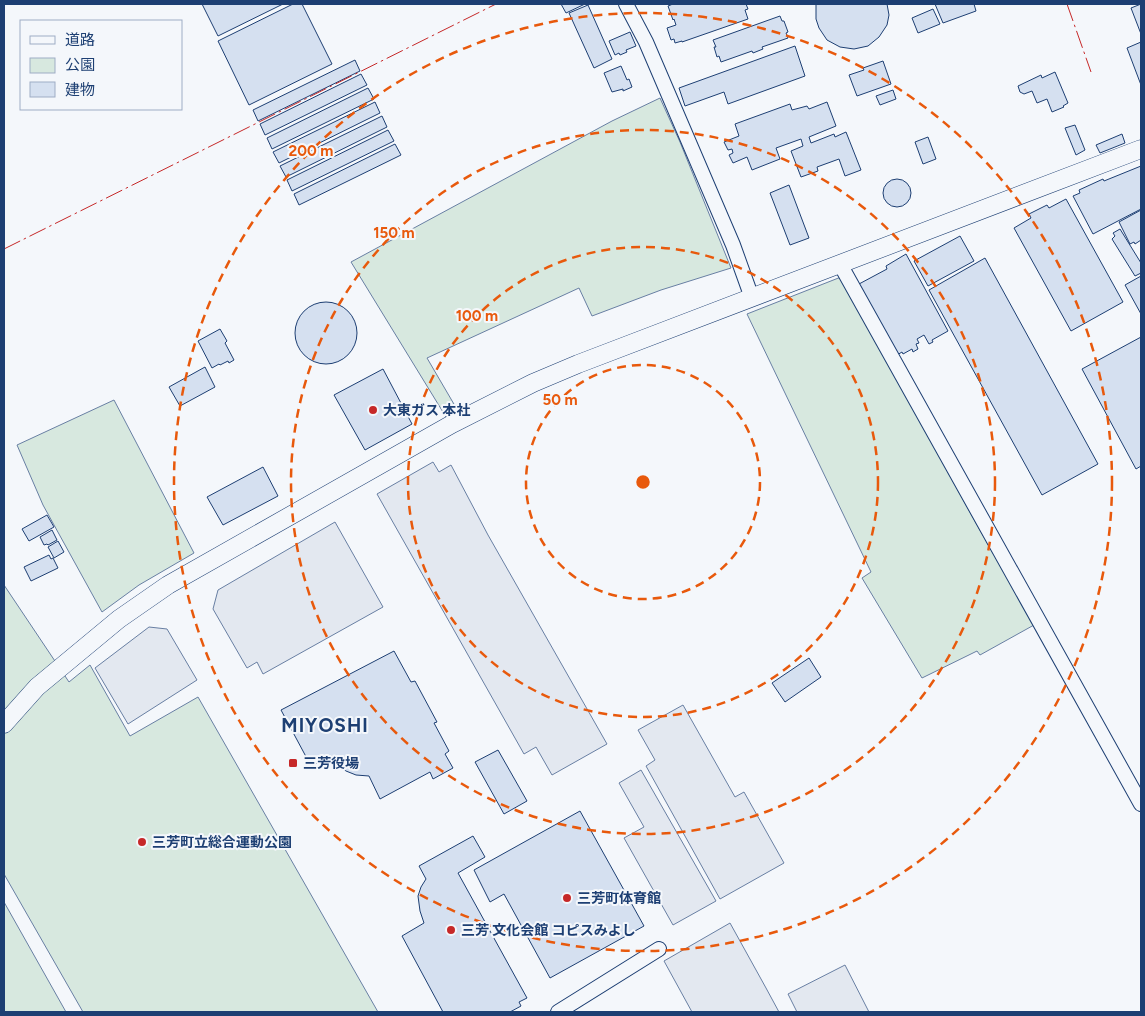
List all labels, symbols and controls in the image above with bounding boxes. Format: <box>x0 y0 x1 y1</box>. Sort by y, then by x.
legend <box>20 20 182 110</box>
text: 道路 <box>65 31 95 49</box>
text: 公園 <box>65 56 95 74</box>
text: 建物 <box>65 81 95 99</box>
text: 200 m <box>289 142 333 160</box>
text: 150 m <box>373 224 415 242</box>
text: 100 m <box>456 307 498 325</box>
text: 50 m <box>542 391 578 409</box>
place label: 大東ガス 本社 <box>383 402 470 419</box>
marker: 大東ガス 本社 <box>367 404 379 416</box>
centre of rings <box>634 473 652 491</box>
district label: MIYOSHI <box>281 714 369 737</box>
place label: 三芳役場 <box>303 755 359 772</box>
marker: 三芳役場 <box>287 757 299 769</box>
place label: 三芳町立総合運動公園 <box>152 834 292 851</box>
marker: 三芳町立総合運動公園 <box>136 836 148 848</box>
place label: 三芳町体育館 <box>577 890 661 907</box>
marker: 三芳町体育館 <box>561 892 573 904</box>
place label: 三芳 文化会館 コピスみよし <box>461 922 636 939</box>
marker: 三芳 文化会館 コピスみよし <box>445 924 457 936</box>

